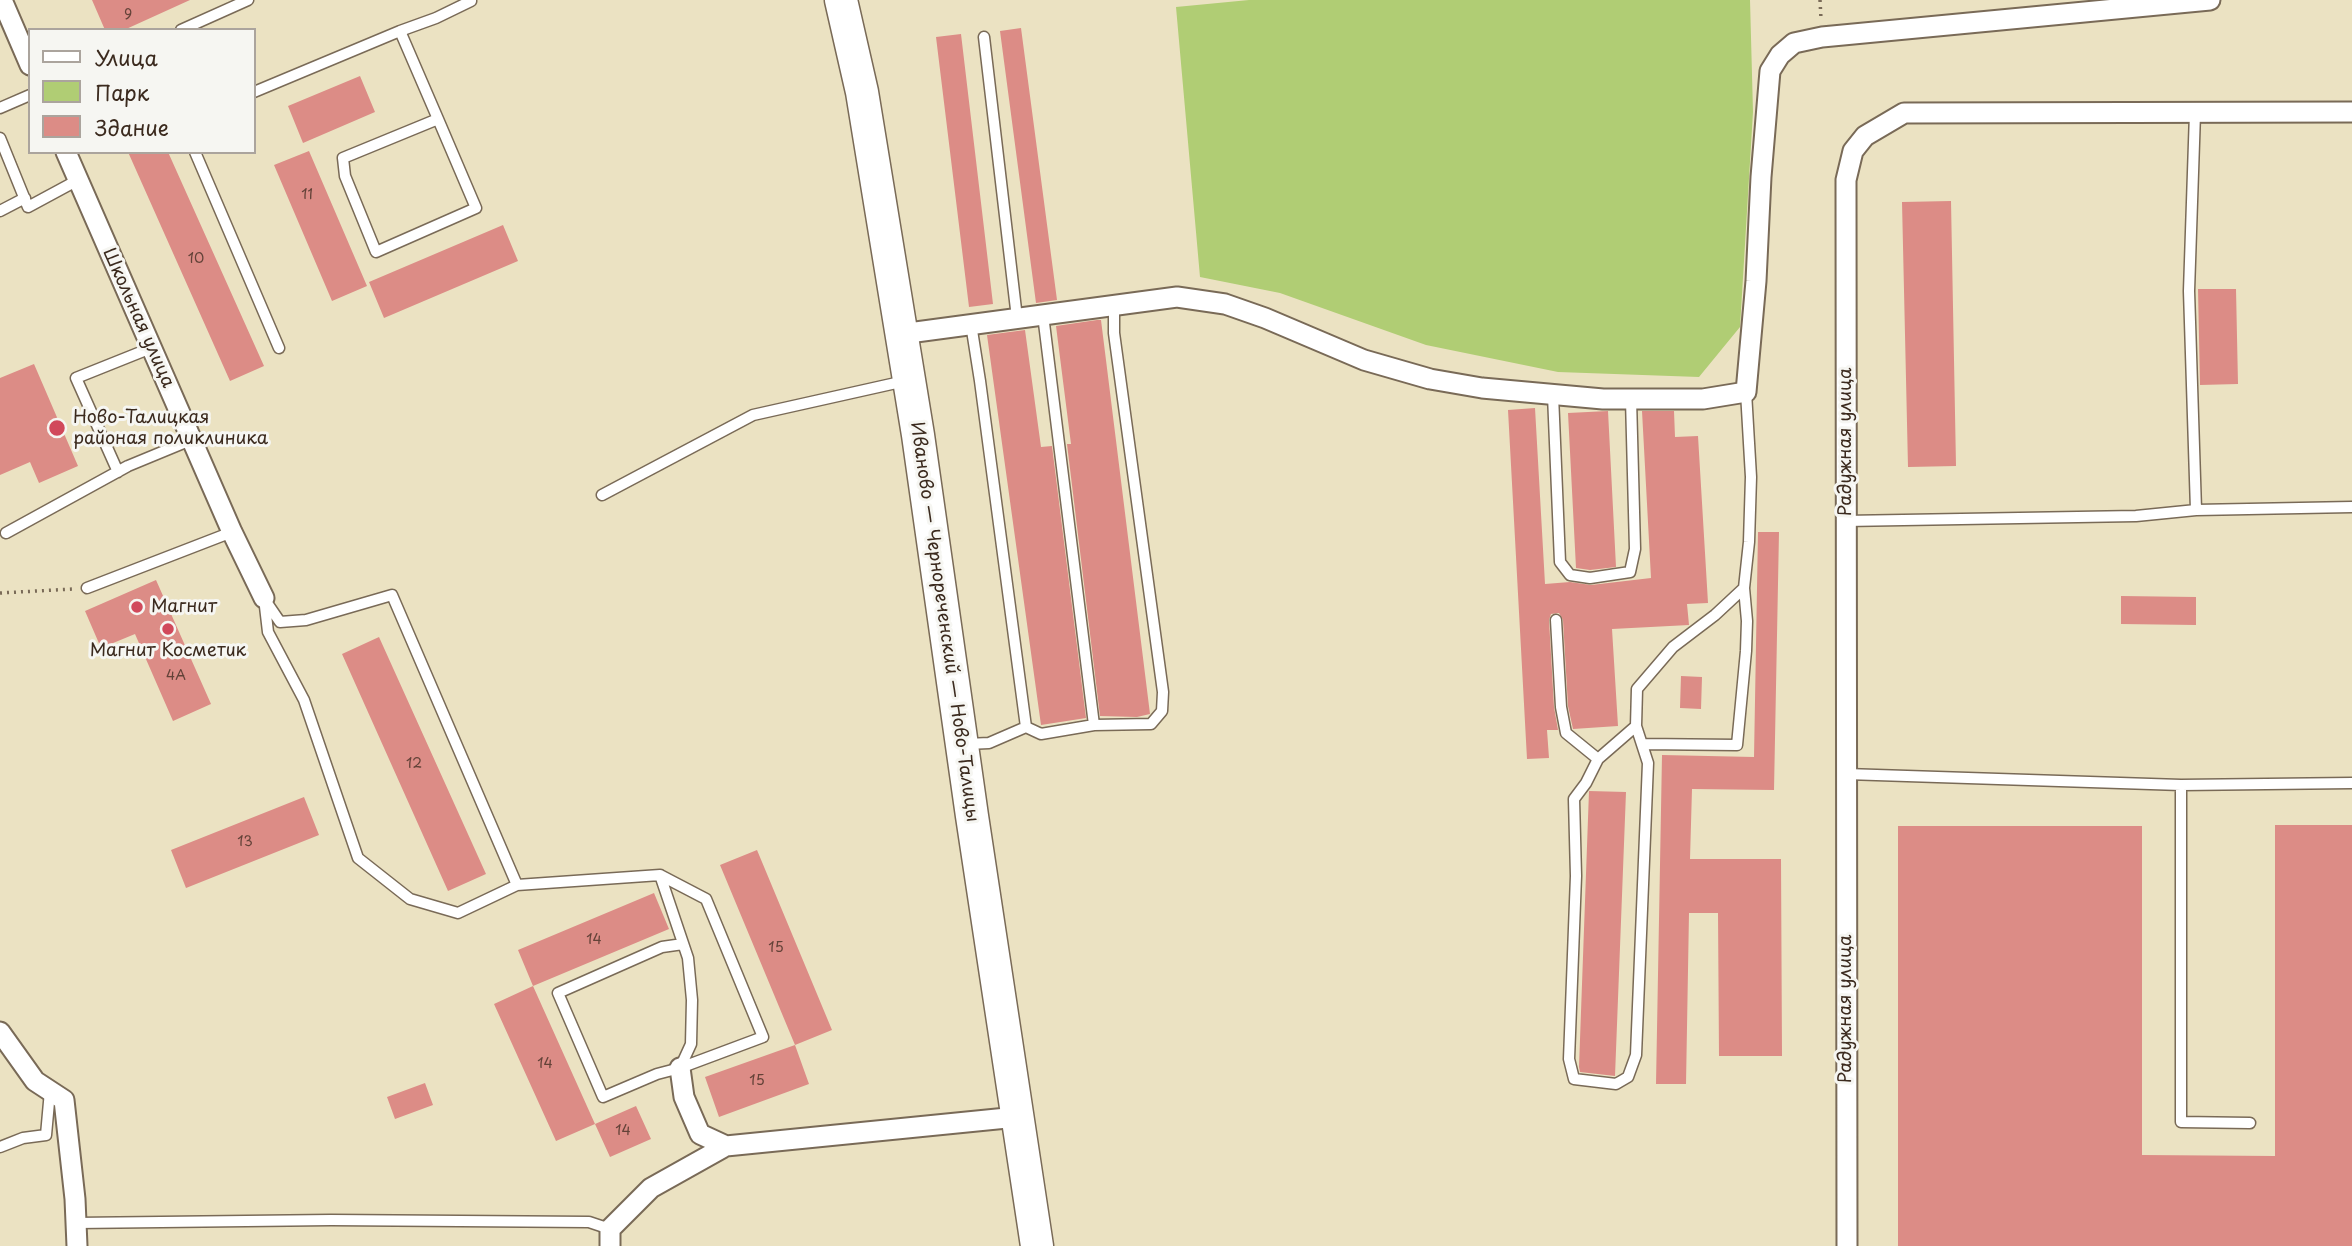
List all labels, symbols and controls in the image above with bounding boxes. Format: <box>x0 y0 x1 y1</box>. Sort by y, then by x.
house number: 9 <box>124 7 132 23</box>
legend <box>28 28 256 154</box>
text: Улица <box>95 41 158 73</box>
text: Парк <box>95 76 149 108</box>
text: Здание <box>95 111 169 143</box>
house number: 11 <box>301 187 313 203</box>
street label: Школьная улица <box>98 245 178 391</box>
house number: 10 <box>188 251 204 267</box>
street label: Радужная улица <box>1835 368 1857 516</box>
place label: Ново-Талицкая районая поликлиника <box>73 407 268 450</box>
marker: Ново-Талицкая районая поликлиника <box>47 418 67 438</box>
street label: Иваново — Чернореченский — Ново-Талицы <box>905 421 983 823</box>
place label: Магнит <box>151 596 217 618</box>
marker: Магнит <box>129 599 145 615</box>
marker: Магнит Косметик <box>160 621 176 637</box>
place label: Магнит Косметик <box>90 640 246 662</box>
house number: 4А <box>166 668 186 684</box>
house number: 12 <box>406 756 422 772</box>
house number: 13 <box>237 834 253 850</box>
house number: 14 <box>586 932 602 948</box>
street label: Радужная улица <box>1835 935 1857 1083</box>
house number: 15 <box>768 940 784 956</box>
house number: 14 <box>537 1056 553 1072</box>
house number: 15 <box>749 1073 765 1089</box>
house number: 14 <box>615 1123 631 1139</box>

